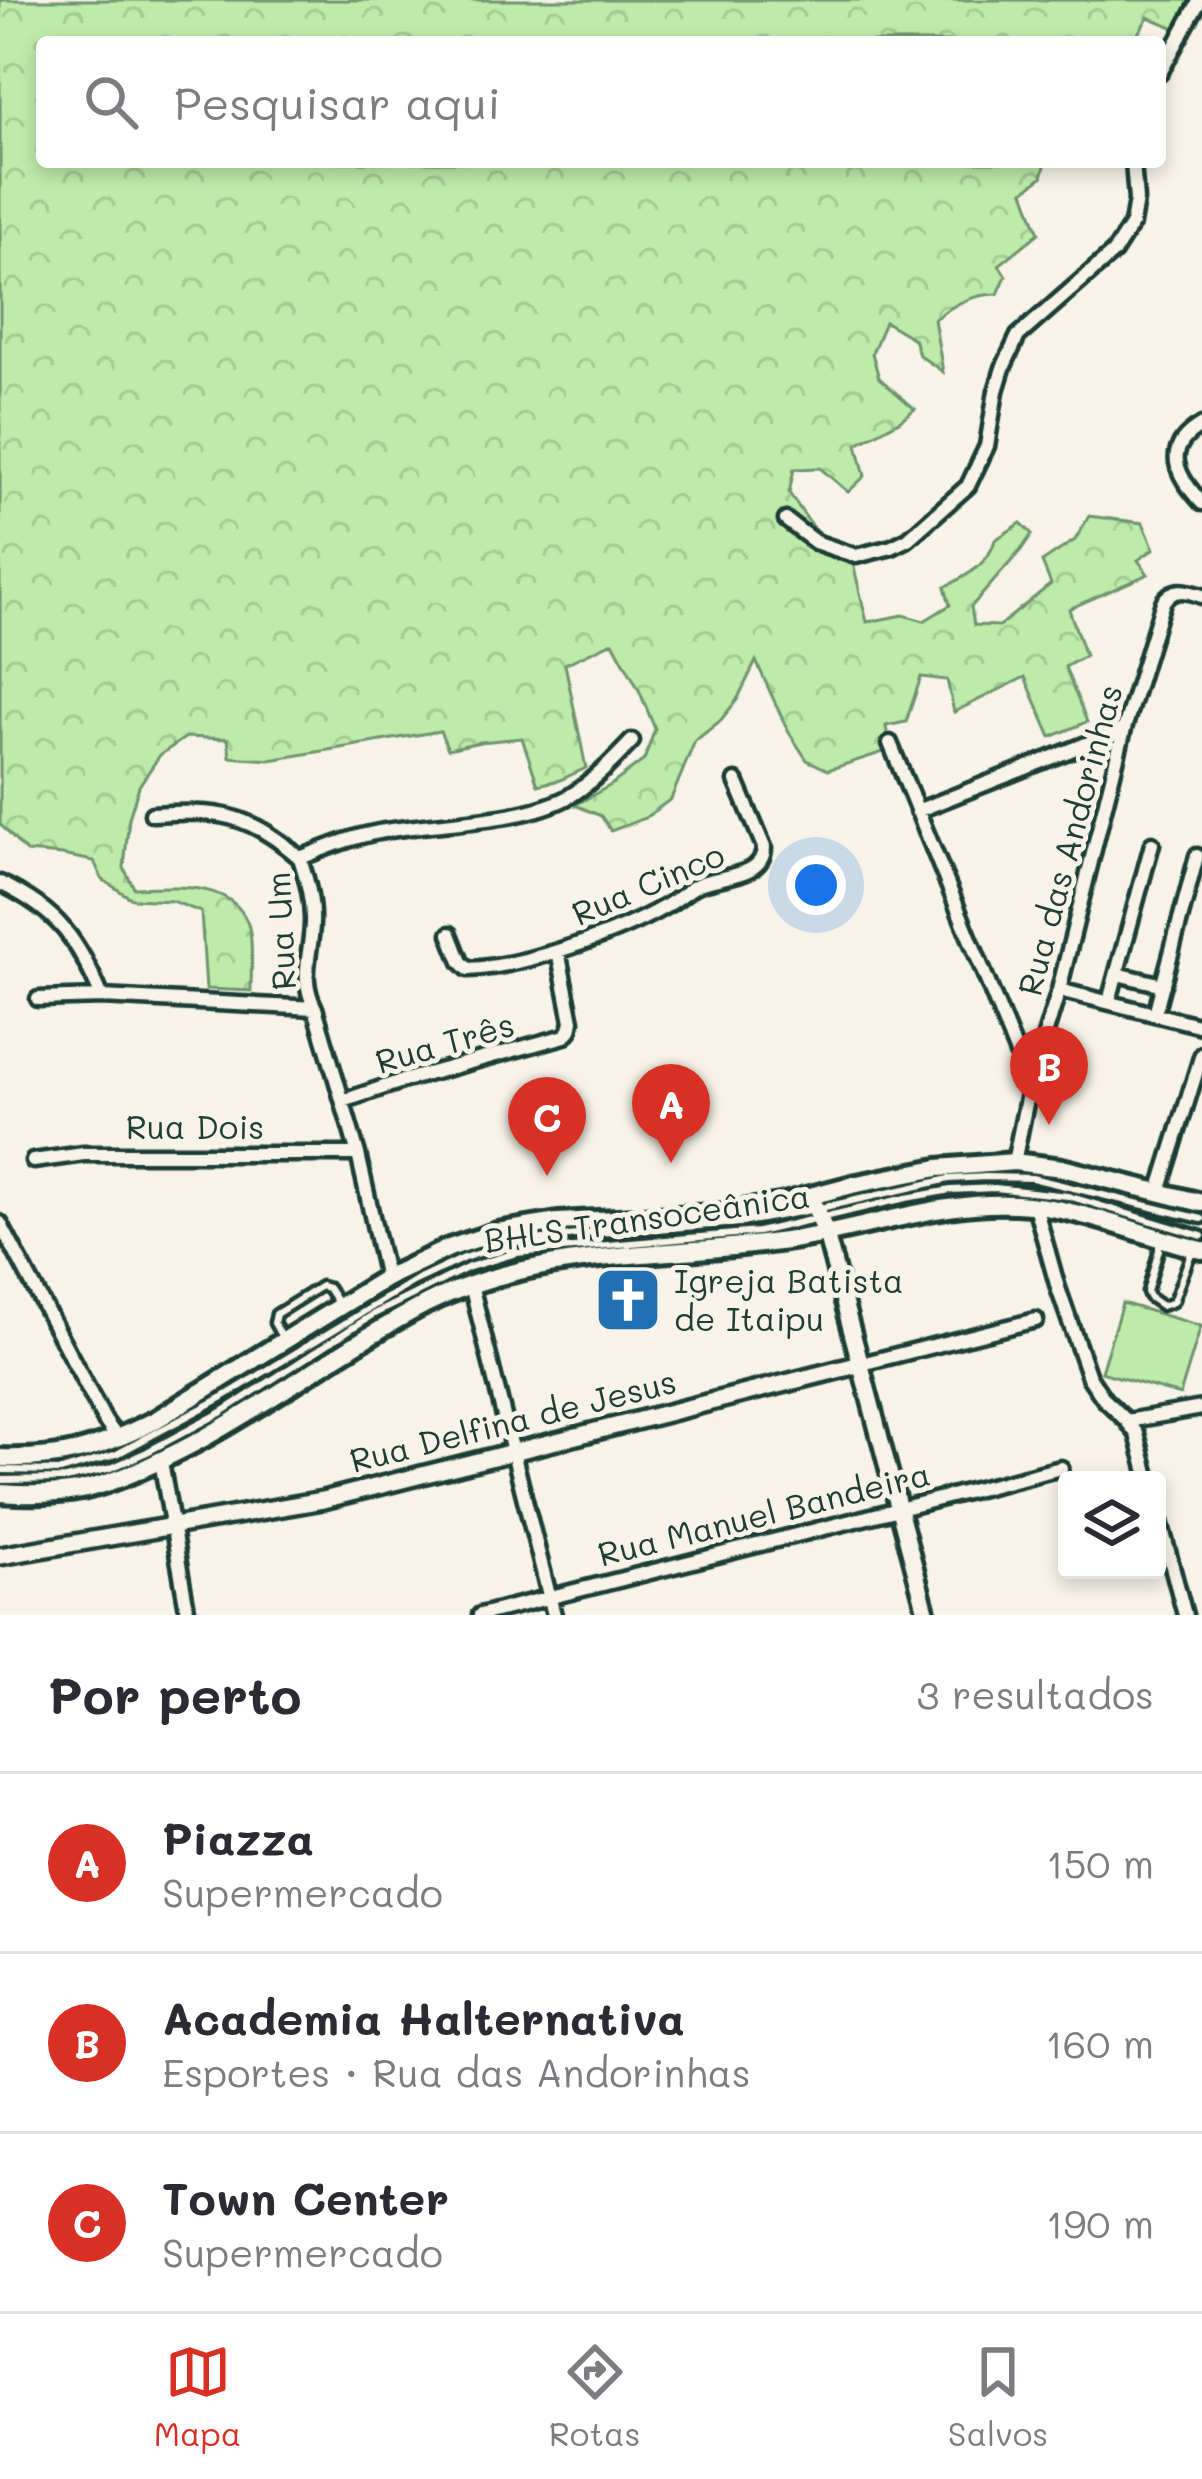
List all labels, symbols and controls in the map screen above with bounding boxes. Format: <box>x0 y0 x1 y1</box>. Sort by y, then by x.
search box <box>36 36 1166 168</box>
icon: search <box>78 69 144 135</box>
text: Pesquisar aqui <box>174 73 501 131</box>
street label: Rua das Andorinhas <box>1006 679 1131 1000</box>
street label: Rua Cinco <box>565 831 730 934</box>
your location <box>786 855 846 915</box>
street label: Rua Um <box>255 871 304 991</box>
street label: Rua Três <box>370 1001 519 1082</box>
pin: B <box>1010 1026 1088 1125</box>
pin: A <box>632 1064 710 1163</box>
pin: C <box>508 1077 586 1176</box>
street label: Rua Dois <box>126 1104 264 1147</box>
street label: BHLS Transoceânica <box>481 1172 813 1261</box>
place label: Igreja Batista de Itaipu <box>674 1258 904 1339</box>
church icon: Igreja Batista de Itaipu <box>593 1265 663 1335</box>
street label: Rua Delfina de Jesus <box>345 1358 680 1481</box>
street label: Rua Manuel Bandeira <box>593 1450 934 1575</box>
map controls <box>1058 1471 1166 1579</box>
button: layers <box>1058 1471 1166 1579</box>
text: Por perto <box>48 1660 301 1727</box>
text: 3 resultados <box>917 1668 1154 1719</box>
text: Piazza <box>162 1808 314 1866</box>
text: A <box>73 1837 101 1888</box>
text: 150 m <box>1046 1837 1154 1888</box>
text: Supermercado <box>162 1866 443 1917</box>
text: Academia Halternativa <box>162 1988 685 2046</box>
text: B <box>74 2017 100 2068</box>
text: 160 m <box>1045 2017 1154 2068</box>
text: Esportes · Rua das Andorinhas <box>162 2046 751 2097</box>
text: Town Center <box>162 2168 449 2226</box>
text: C <box>73 2197 101 2248</box>
text: 190 m <box>1046 2197 1154 2248</box>
text: Supermercado <box>162 2226 443 2277</box>
tab: Mapa <box>154 2339 241 2454</box>
tab: Rotas <box>549 2339 641 2454</box>
tab: Salvos <box>948 2339 1048 2454</box>

